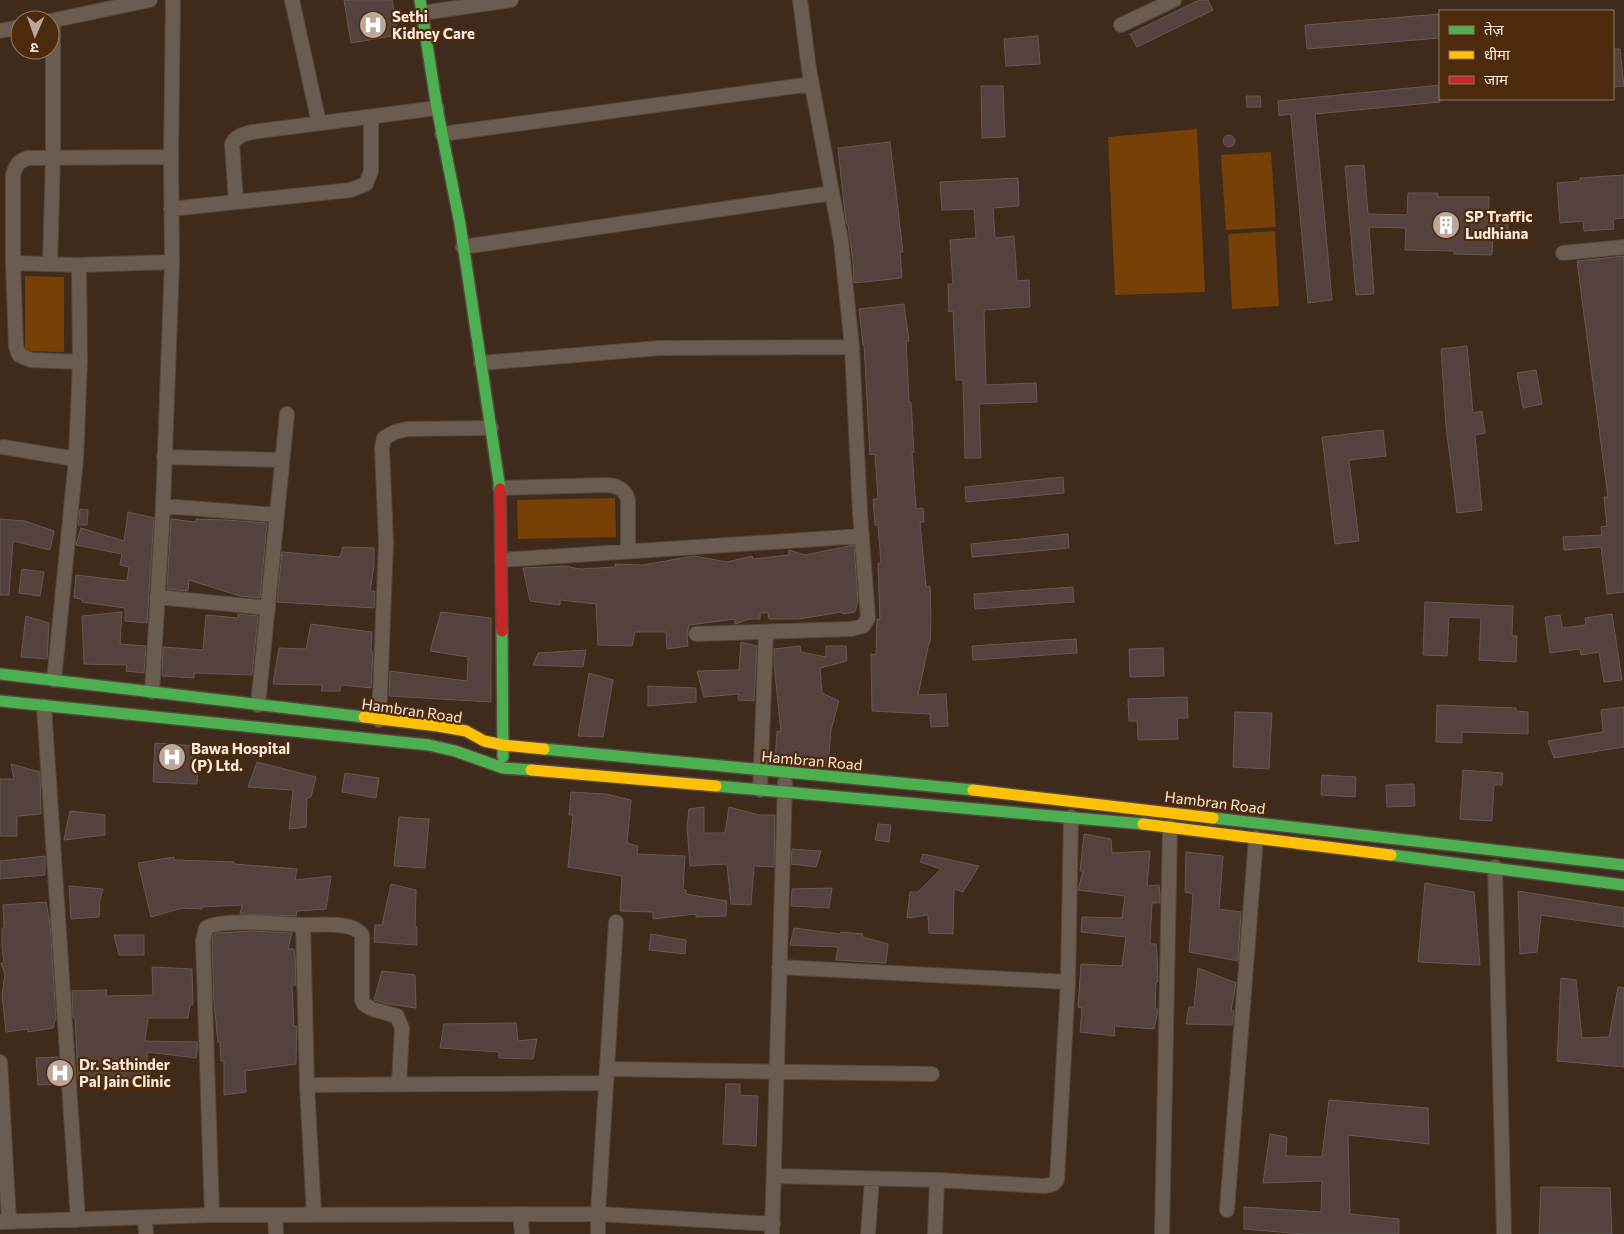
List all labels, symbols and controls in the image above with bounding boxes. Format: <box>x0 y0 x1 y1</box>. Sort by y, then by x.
place label: Sethi Kidney Care <box>392 7 475 42</box>
north arrow <box>10 10 60 60</box>
hospital icon: Sethi Kidney Care <box>358 10 388 40</box>
legend <box>1439 10 1614 100</box>
text: तेज़ <box>1484 20 1505 38</box>
text: उ <box>29 40 39 57</box>
text: धीमा <box>1484 45 1511 63</box>
text: जाम <box>1484 70 1509 88</box>
place label: SP Traffic Ludhiana <box>1465 207 1533 242</box>
building icon: SP Traffic Ludhiana <box>1431 210 1461 240</box>
street label: Hambran Road <box>361 694 463 726</box>
place label: Bawa Hospital (P) Ltd. <box>191 739 290 774</box>
hospital icon: Bawa Hospital (P) Ltd. <box>157 742 187 772</box>
street label: Hambran Road <box>761 747 863 773</box>
street label: Hambran Road <box>1164 787 1266 817</box>
place label: Dr. Sathinder Pal Jain Clinic <box>79 1055 171 1090</box>
hospital icon: Dr. Sathinder Pal Jain Clinic <box>45 1058 75 1088</box>

